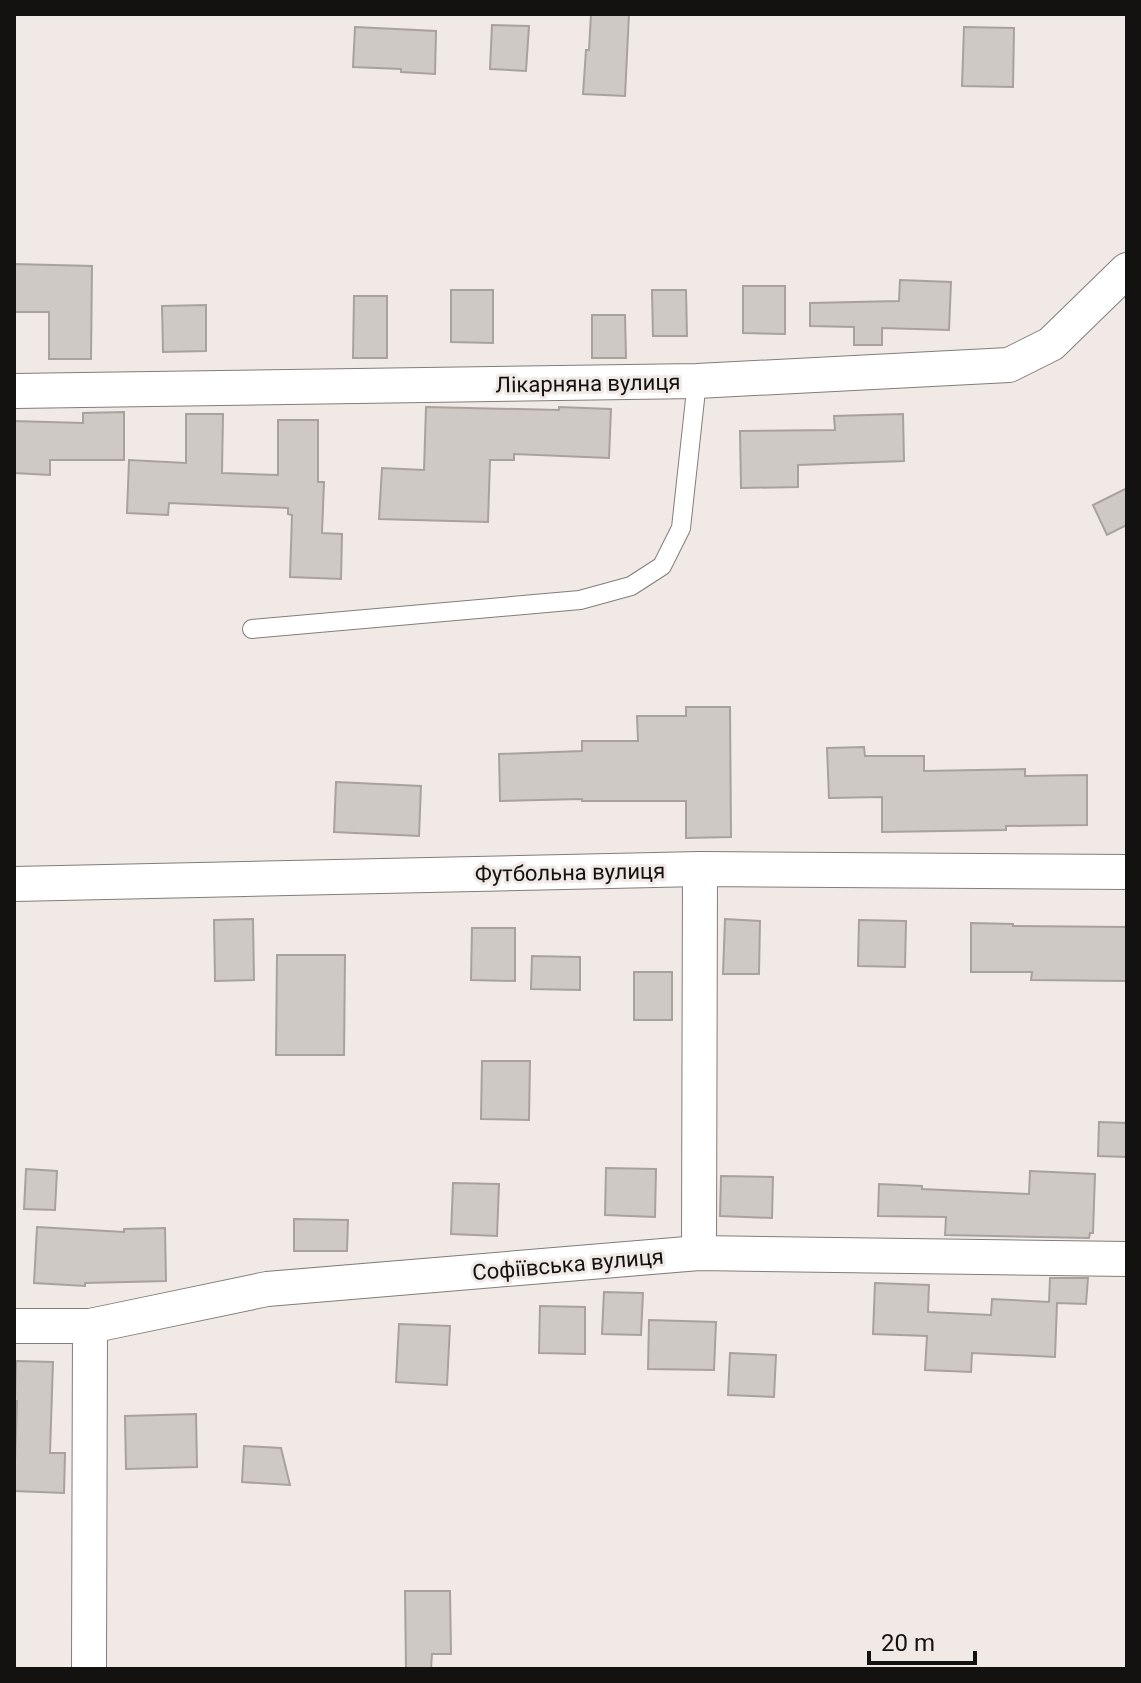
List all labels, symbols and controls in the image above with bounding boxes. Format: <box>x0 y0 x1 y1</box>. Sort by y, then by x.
street label: Лікарняна вулиця <box>495 369 681 398</box>
street label: Футбольна вулиця <box>475 858 665 887</box>
street label: Софіївська вулиця <box>471 1244 665 1285</box>
scale bar <box>869 1615 975 1665</box>
text: 20 m <box>881 1629 935 1657</box>

